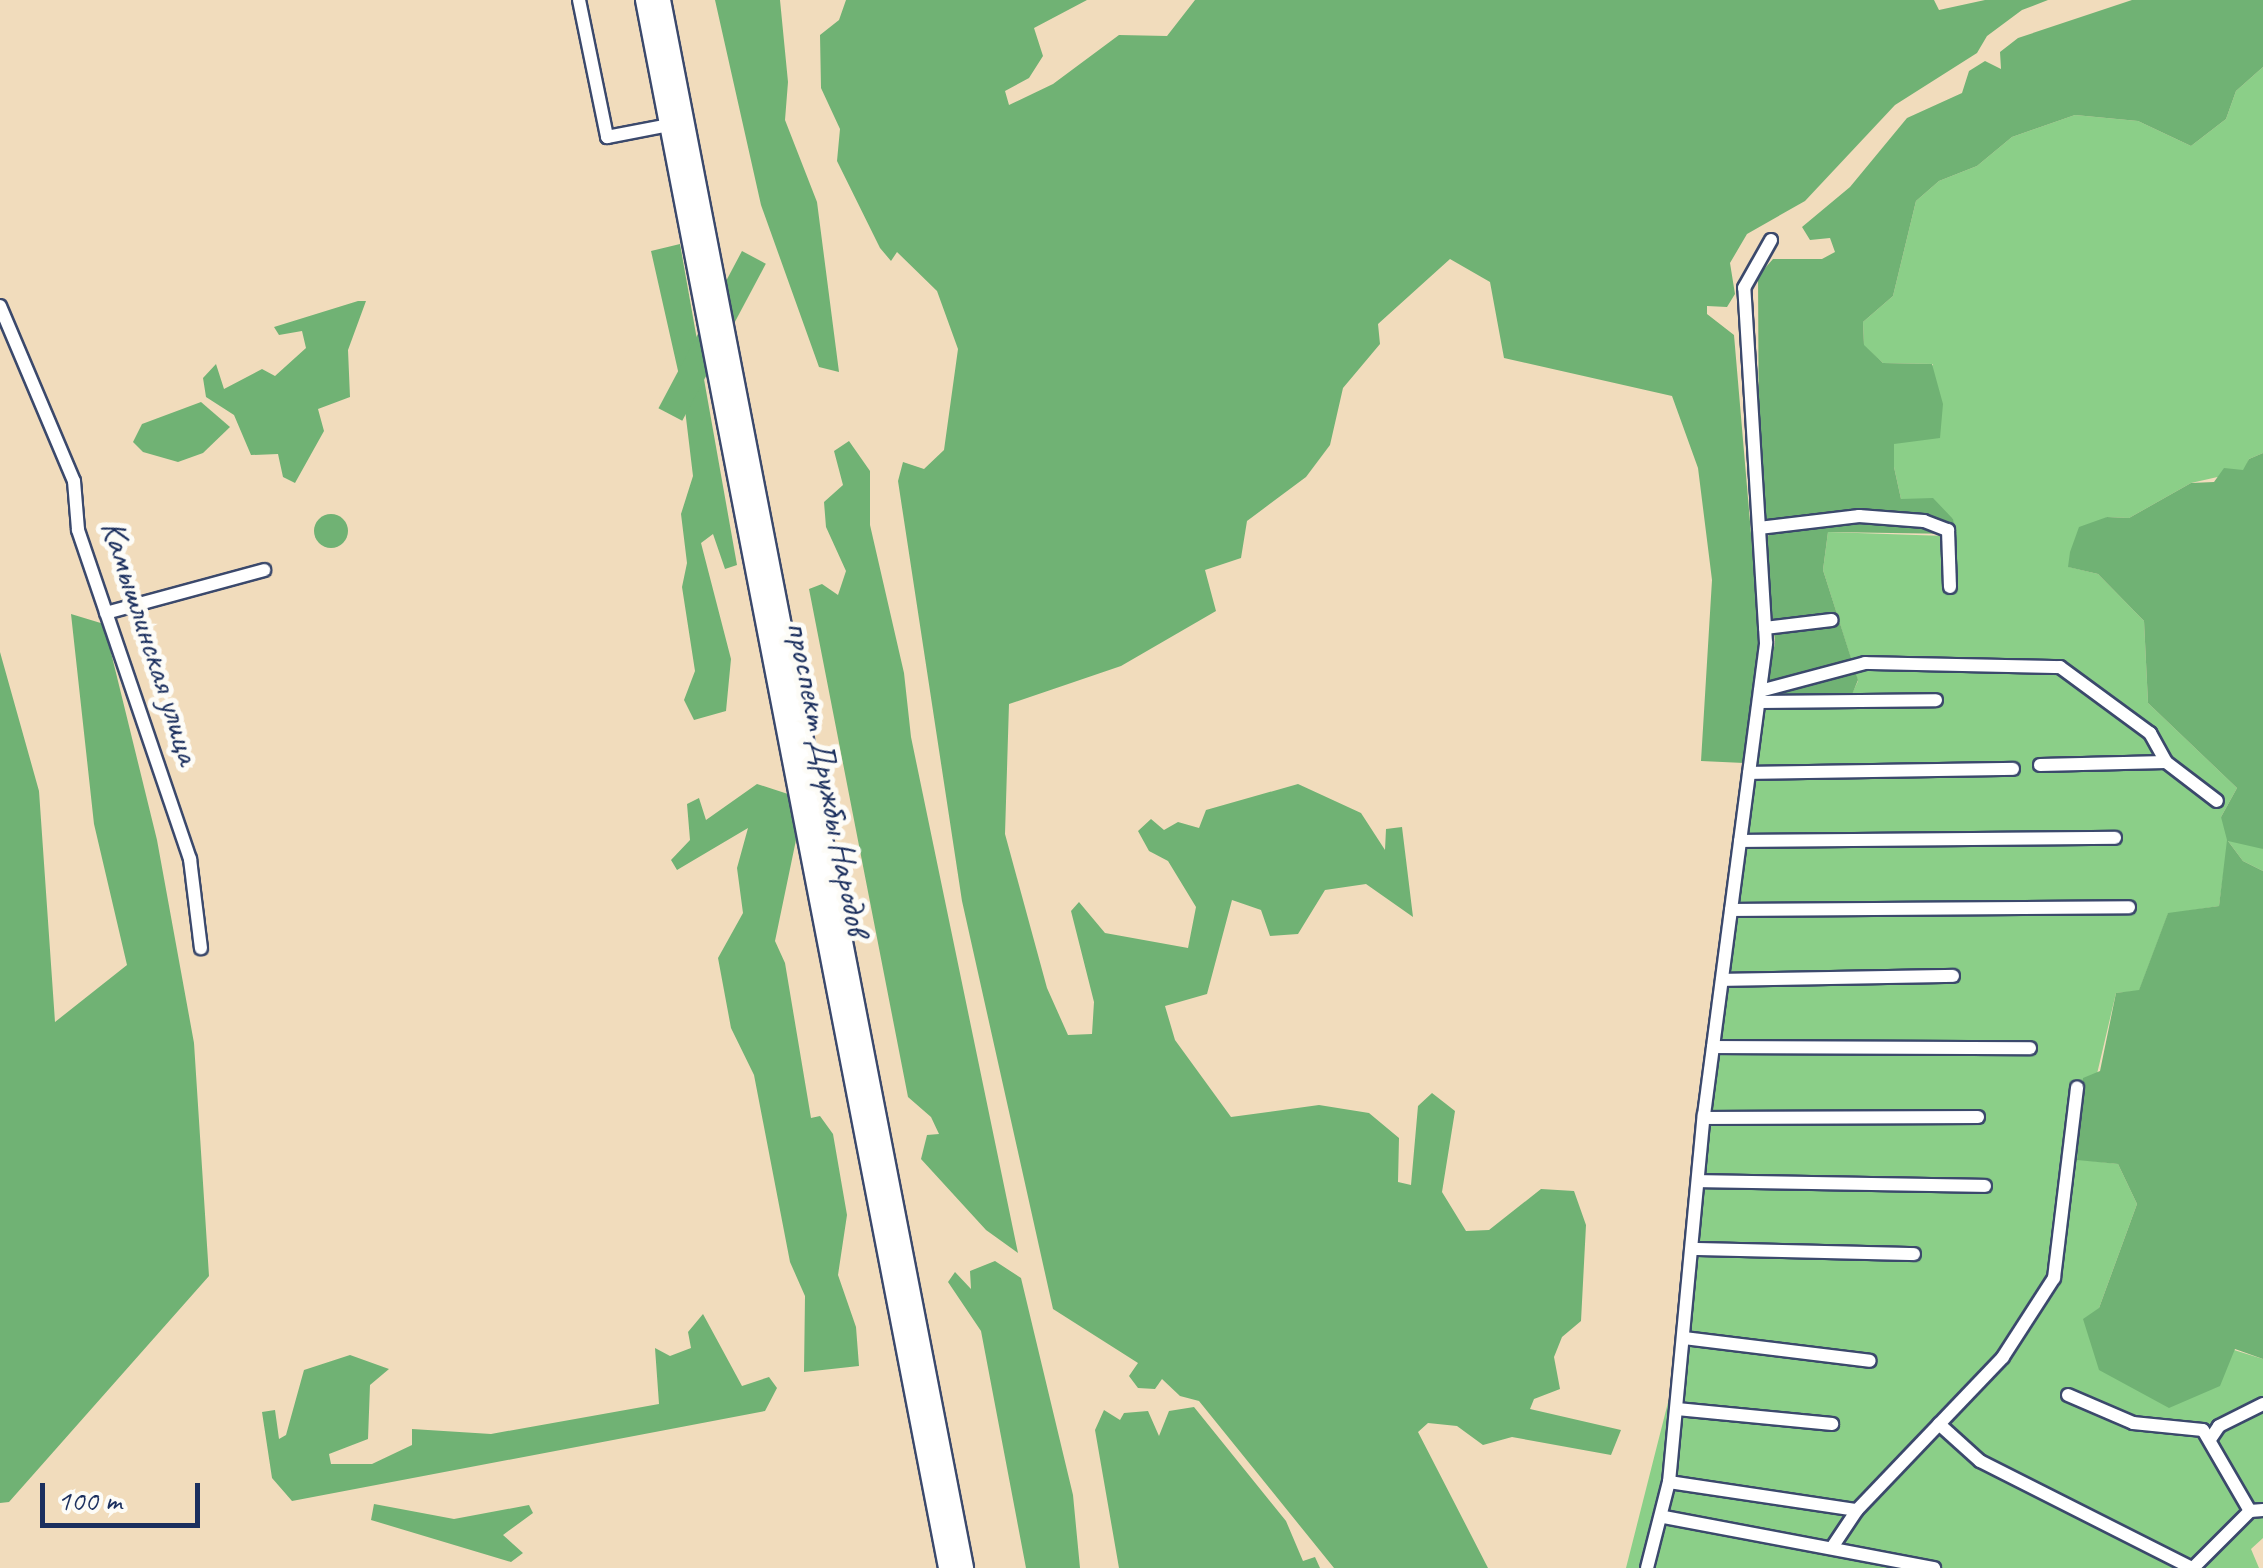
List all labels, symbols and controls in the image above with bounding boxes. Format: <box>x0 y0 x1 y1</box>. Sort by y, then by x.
street label: Камышлинская улица <box>92 515 210 769</box>
street label: проспект Дружбы Народов <box>777 618 879 938</box>
scale bar <box>45 1463 205 1525</box>
text: 100 m <box>57 1481 122 1519</box>

